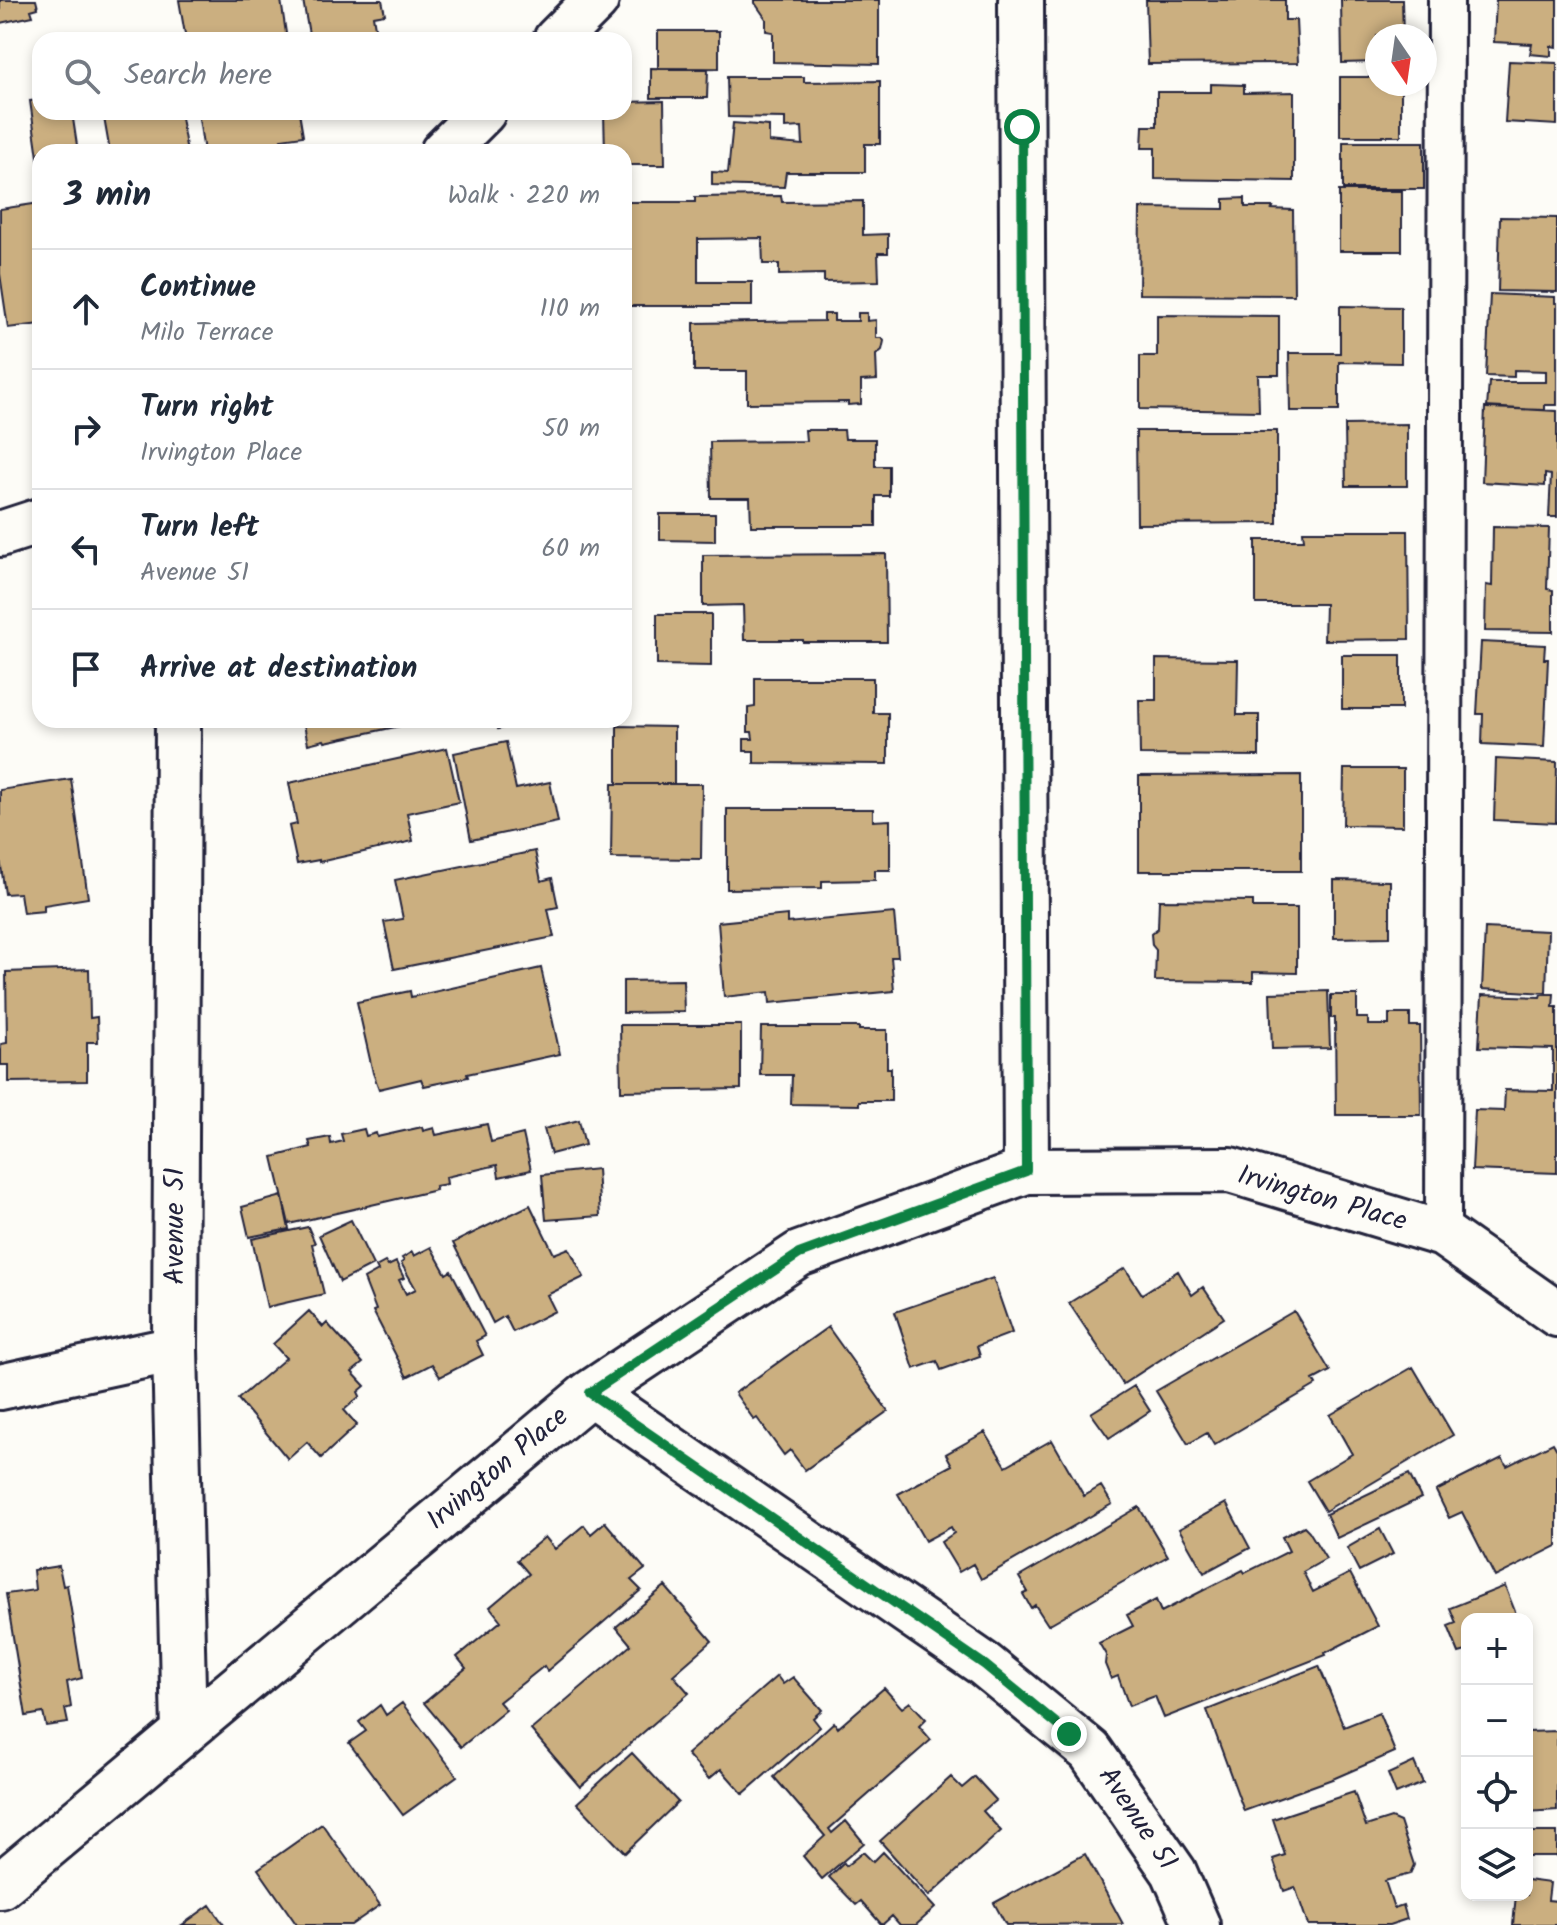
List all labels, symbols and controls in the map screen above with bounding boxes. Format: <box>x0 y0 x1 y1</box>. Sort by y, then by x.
north arrow <box>1365 24 1437 96</box>
search box <box>32 32 632 120</box>
text: Search here <box>124 52 272 100</box>
icon: search <box>60 54 104 98</box>
route start <box>1004 109 1040 145</box>
text: 3 min <box>64 169 151 223</box>
text: Walk · 220 m <box>448 175 600 217</box>
text: Continue <box>140 264 256 312</box>
icon: ahead <box>64 287 108 331</box>
text: 110 m <box>540 288 600 330</box>
text: Milo Terrace <box>140 312 274 354</box>
text: Turn right <box>140 384 273 432</box>
icon: right <box>64 407 108 451</box>
text: 50 m <box>542 408 600 450</box>
text: Irvington Place <box>140 432 302 474</box>
text: Turn left <box>140 504 259 552</box>
icon: left <box>64 527 108 571</box>
text: 60 m <box>541 528 600 570</box>
text: Avenue 51 <box>140 552 249 594</box>
text: Arrive at destination <box>140 645 417 693</box>
icon: arrive <box>64 647 108 691</box>
street label: Irvington Place <box>1232 1153 1412 1245</box>
street label: Avenue 51 <box>153 1167 198 1285</box>
street label: Irvington Place <box>417 1395 580 1542</box>
map controls <box>1461 1613 1533 1901</box>
button: + <box>1461 1613 1533 1685</box>
button: − <box>1461 1685 1533 1757</box>
route end <box>1051 1716 1087 1752</box>
button: locate <box>1461 1757 1533 1829</box>
street label: Avenue 51 <box>1085 1758 1189 1880</box>
button: layers <box>1461 1829 1533 1901</box>

